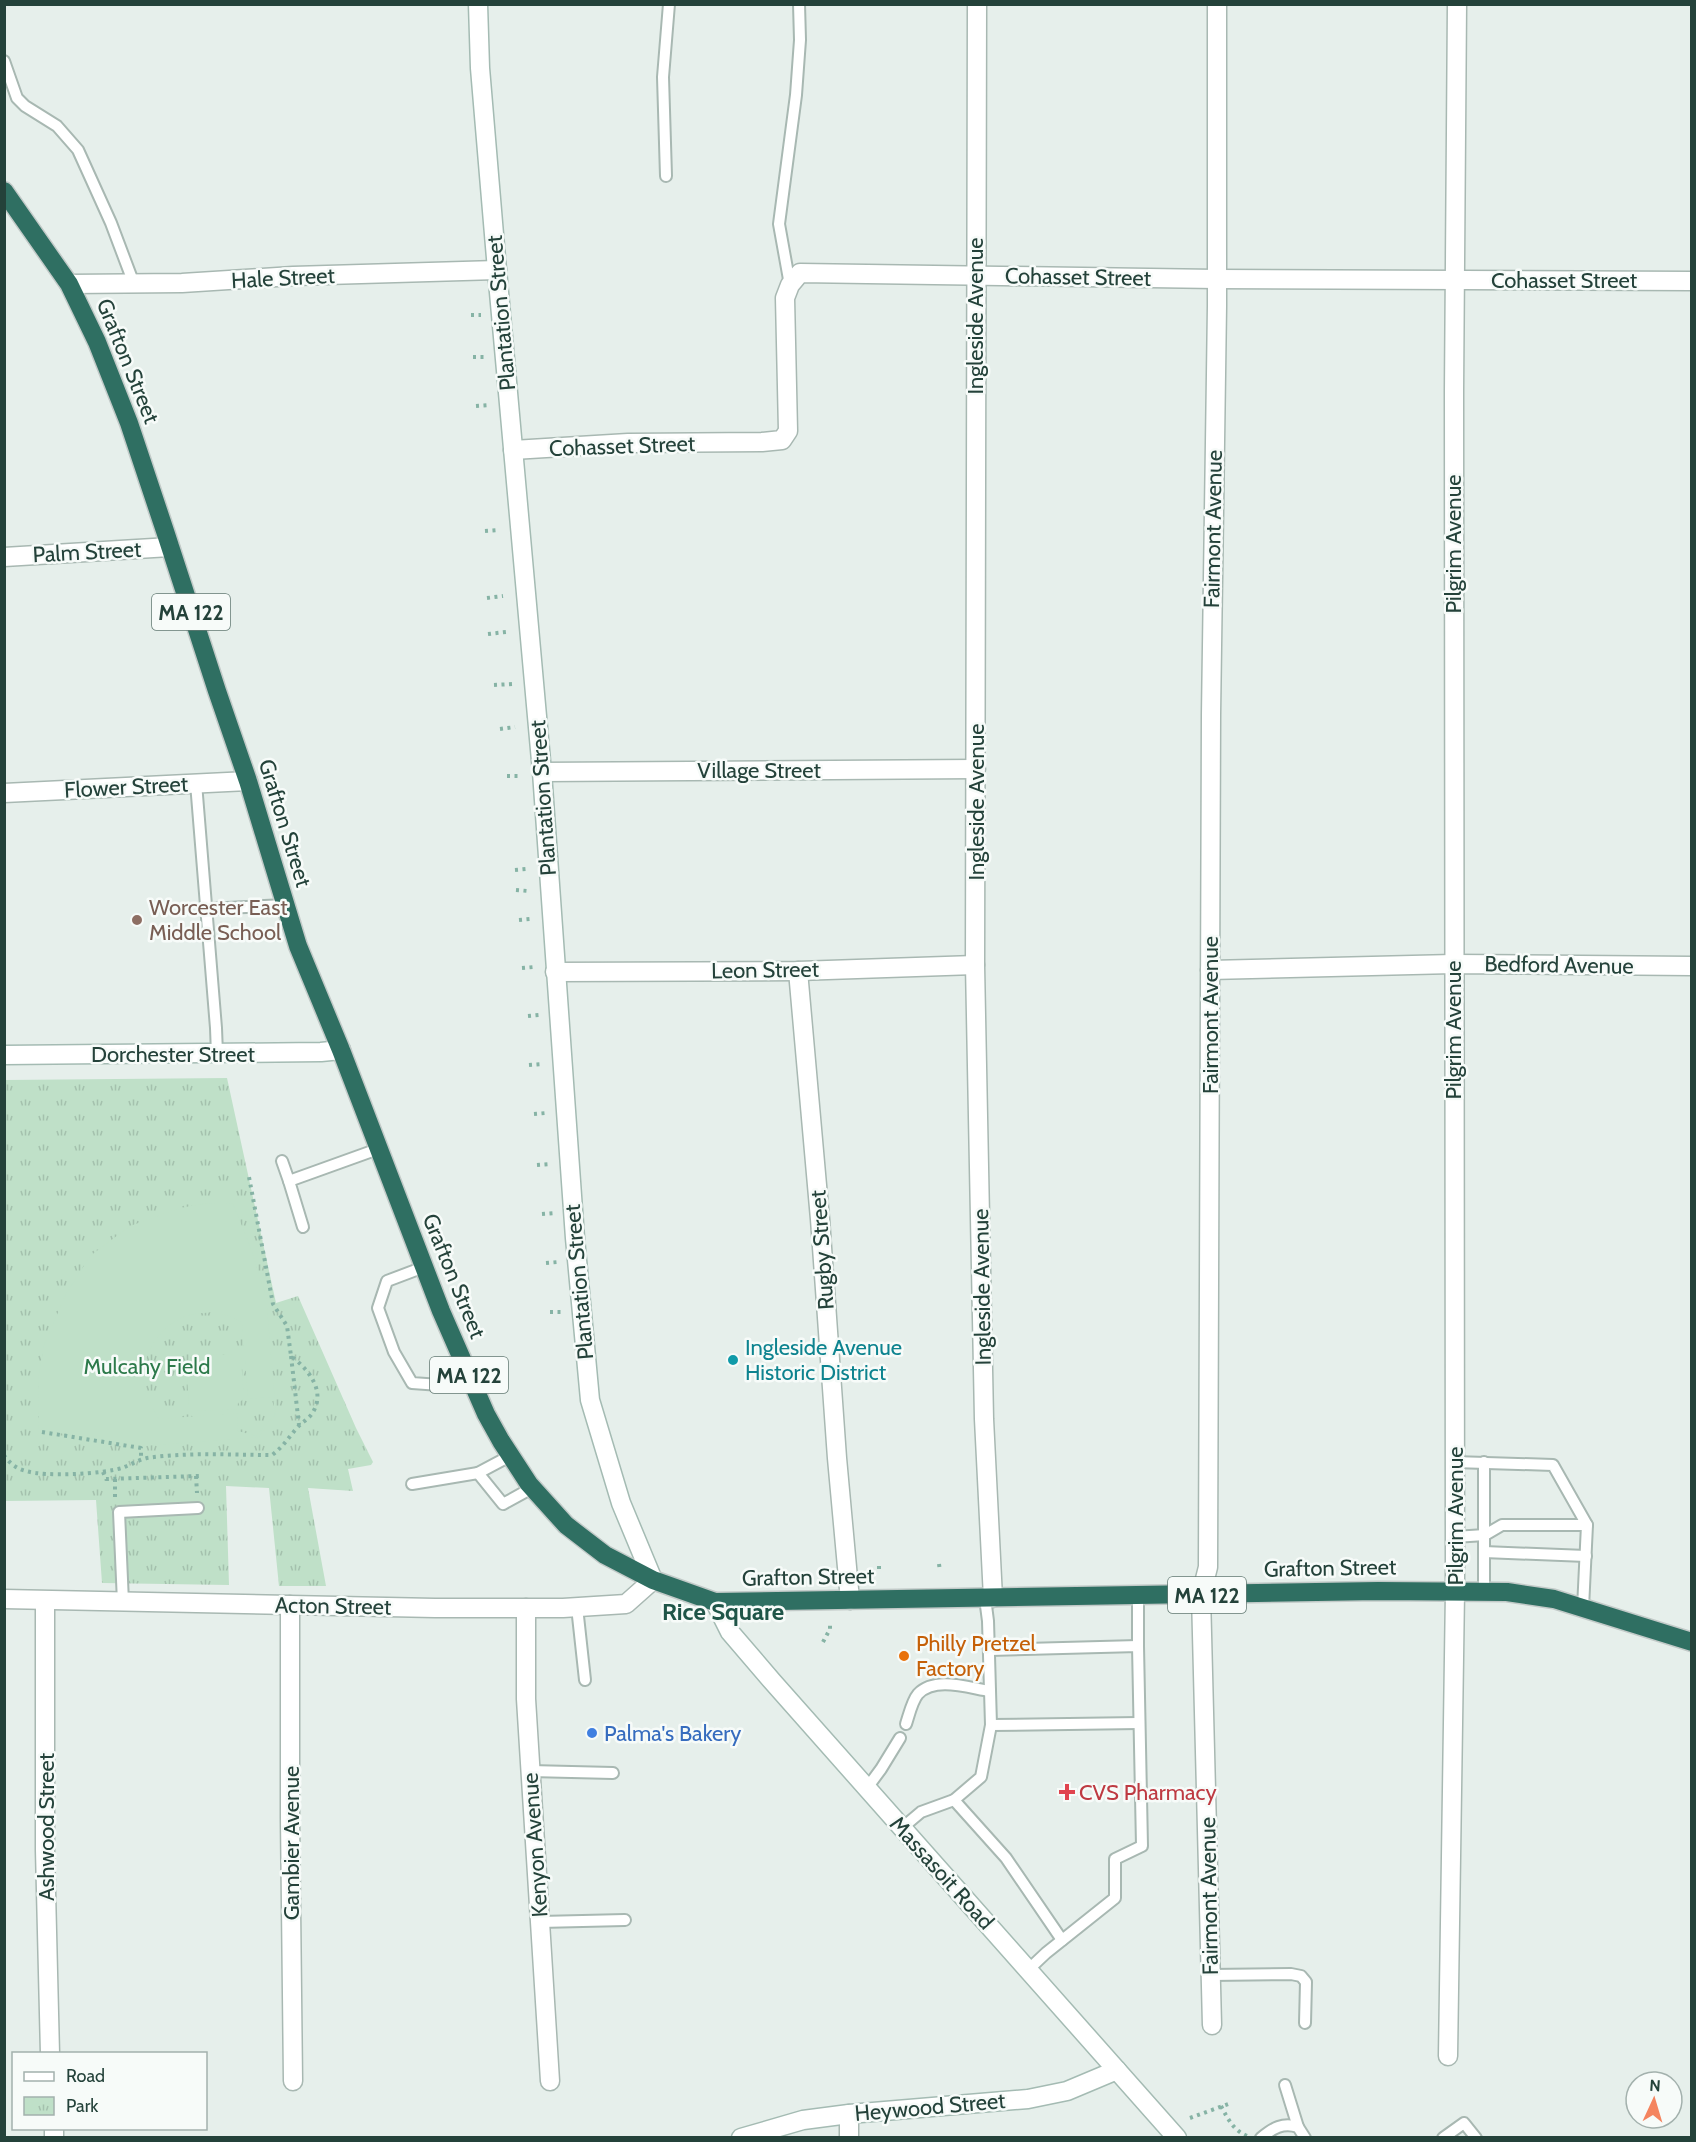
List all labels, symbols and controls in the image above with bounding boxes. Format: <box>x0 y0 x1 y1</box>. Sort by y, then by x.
street label: Plantation Street <box>481 234 521 392</box>
street label: Ingleside Avenue <box>962 238 989 394</box>
street label: Hale Street <box>231 262 336 294</box>
street label: Cohasset Street <box>1005 262 1152 292</box>
street label: Cohasset Street <box>1491 267 1638 294</box>
street label: Grafton Street <box>91 295 166 428</box>
street label: Cohasset Street <box>548 430 696 462</box>
street label: Fairmont Avenue <box>1198 450 1228 608</box>
street label: Pilgrim Avenue <box>1440 475 1467 613</box>
street label: Palm Street <box>32 536 143 568</box>
road number: MA 122 <box>152 594 230 630</box>
street label: Plantation Street <box>524 719 562 877</box>
street label: Ingleside Avenue <box>963 724 990 880</box>
street label: Grafton Street <box>253 756 317 891</box>
street label: Village Street <box>697 757 821 784</box>
street label: Flower Street <box>63 770 189 804</box>
place label: Worcester East Middle School <box>149 894 288 946</box>
marker: Worcester East Middle School <box>130 913 144 927</box>
street label: Fairmont Avenue <box>1197 936 1224 1094</box>
street label: Bedford Avenue <box>1484 950 1634 980</box>
street label: Leon Street <box>711 956 820 984</box>
street label: Pilgrim Avenue <box>1440 961 1467 1099</box>
street label: Dorchester Street <box>91 1041 256 1068</box>
street label: Rugby Street <box>804 1189 840 1311</box>
street label: Plantation Street <box>559 1203 599 1361</box>
street label: Ingleside Avenue <box>967 1208 997 1366</box>
street label: Grafton Street <box>417 1210 492 1343</box>
place label: Ingleside Avenue Historic District <box>745 1334 902 1386</box>
park label: Mulcahy Field <box>83 1353 211 1380</box>
marker: Ingleside Avenue Historic District <box>726 1353 740 1367</box>
road number: MA 122 <box>430 1357 508 1393</box>
street label: Pilgrim Avenue <box>1442 1447 1469 1585</box>
street label: Grafton Street <box>1264 1553 1397 1583</box>
street label: Grafton Street <box>742 1562 875 1592</box>
road number: MA 122 <box>1168 1577 1246 1613</box>
street label: Acton Street <box>275 1591 392 1621</box>
district label: Rice Square <box>662 1597 784 1626</box>
place label: Philly Pretzel Factory <box>916 1630 1036 1682</box>
marker: Philly Pretzel Factory <box>897 1649 911 1663</box>
place label: Palma's Bakery <box>604 1720 741 1747</box>
marker: Palma's Bakery <box>585 1726 599 1740</box>
street label: Ashwood Street <box>33 1752 60 1901</box>
street label: Gambier Avenue <box>278 1766 305 1920</box>
street label: Kenyon Avenue <box>516 1772 554 1918</box>
place label: CVS Pharmacy <box>1079 1779 1217 1806</box>
marker: CVS Pharmacy <box>1060 1785 1074 1799</box>
street label: Massasoit Road <box>884 1811 1000 1935</box>
street label: Fairmont Avenue <box>1194 1817 1224 1975</box>
legend <box>12 2052 207 2130</box>
text: Road <box>66 2065 105 2087</box>
north arrow <box>1624 2070 1684 2130</box>
text: N <box>1649 2076 1661 2095</box>
street label: Heywood Street <box>853 2087 1007 2127</box>
text: Park <box>66 2095 99 2117</box>

